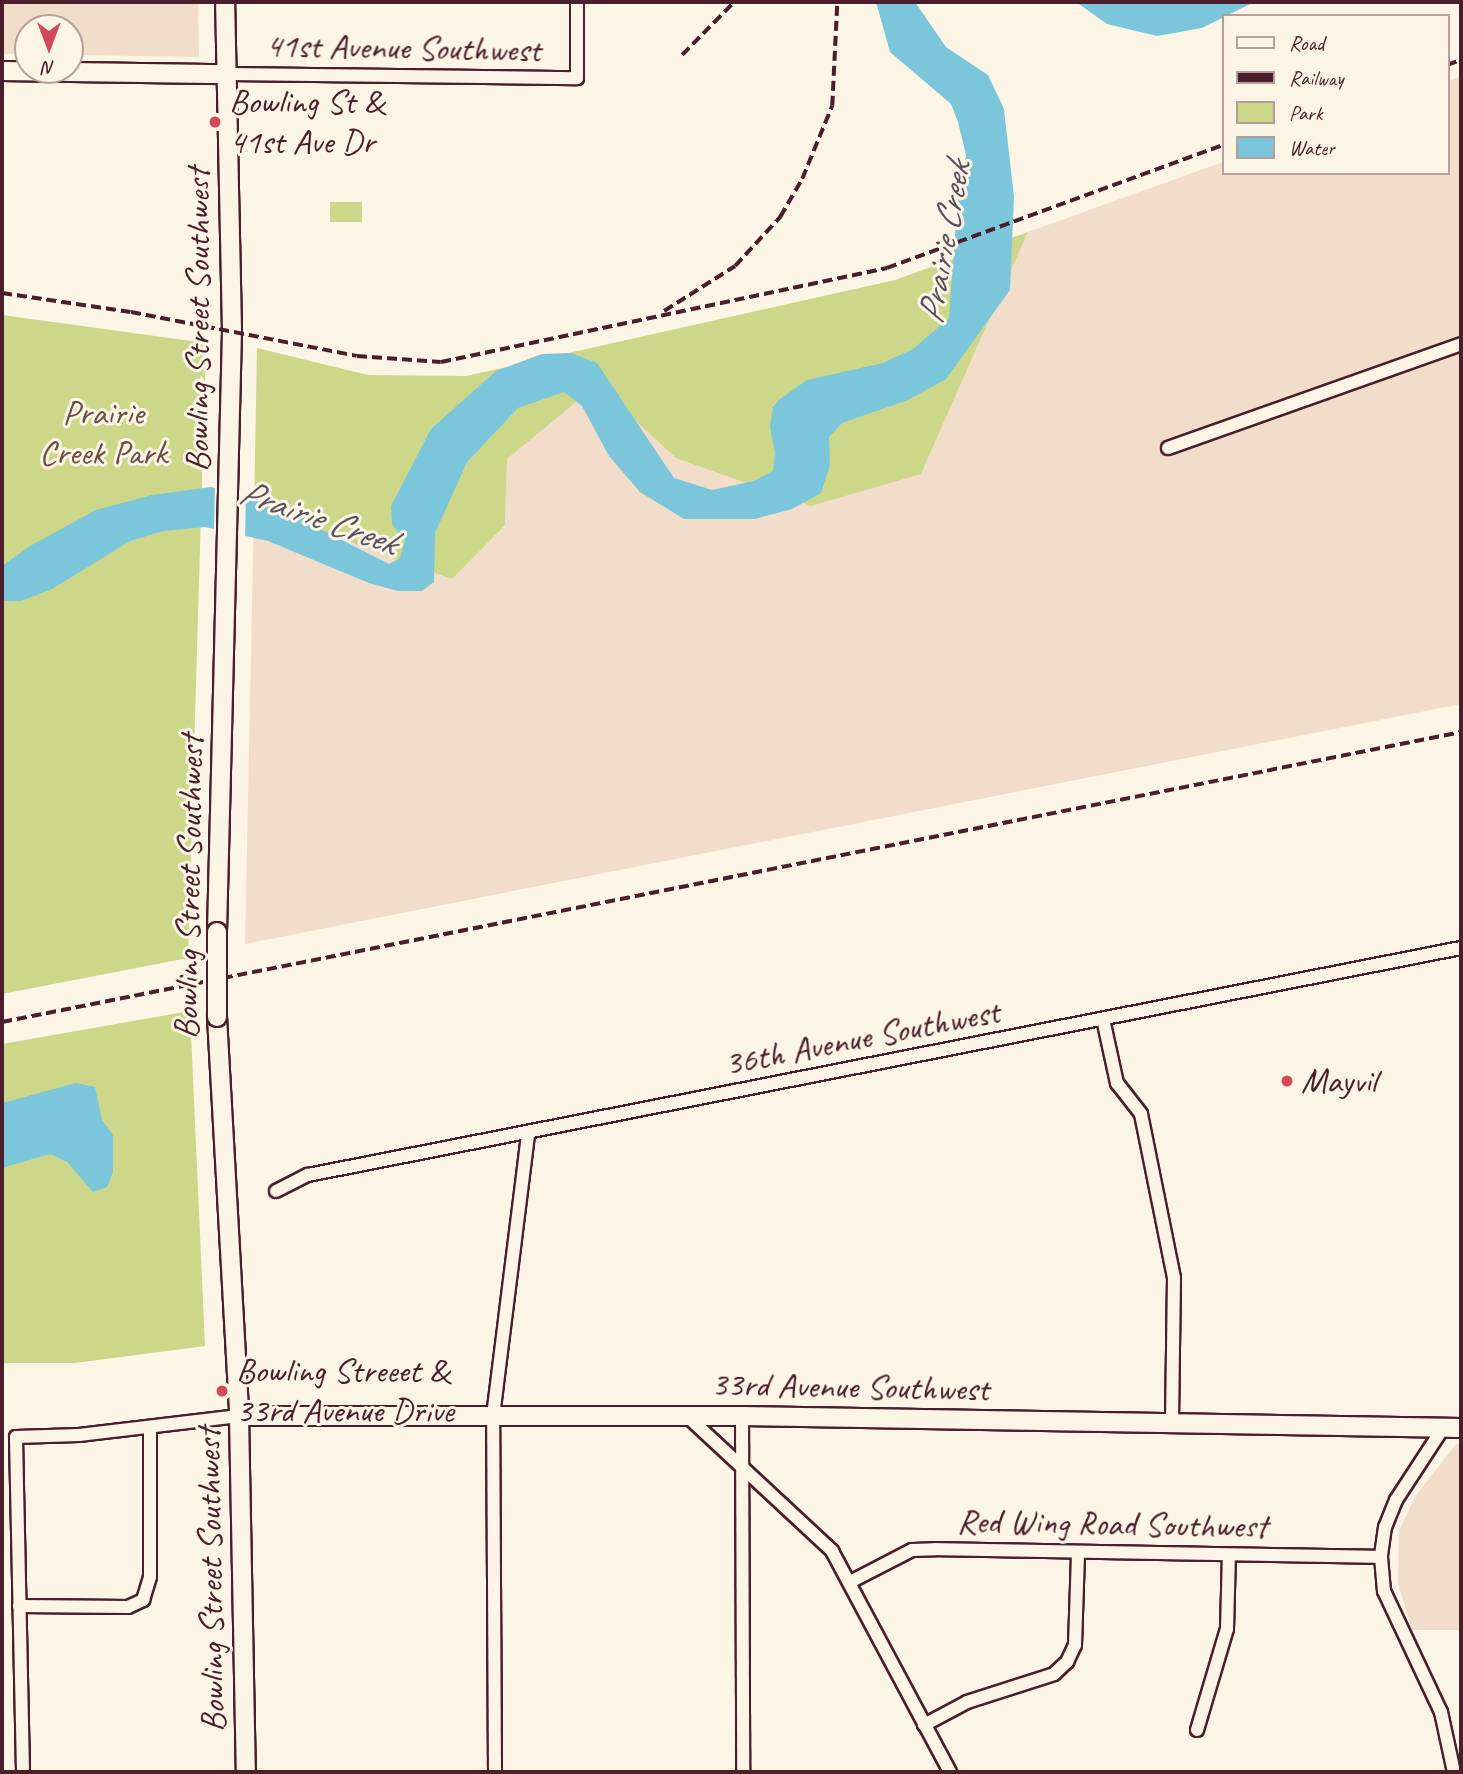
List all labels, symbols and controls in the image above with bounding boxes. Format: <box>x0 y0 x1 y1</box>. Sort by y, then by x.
north arrow <box>14 14 84 84</box>
legend <box>1222 14 1449 175</box>
street label: 41st Avenue Southwest <box>265 25 541 71</box>
text: Road <box>1289 30 1324 56</box>
text: N <box>43 56 55 80</box>
text: Railway <box>1289 65 1343 91</box>
place label: Bowling St & 41st Ave Dr <box>229 81 384 163</box>
text: Park <box>1289 100 1322 126</box>
marker: Bowling St & 41st Ave Dr <box>207 114 223 130</box>
text: Water <box>1289 135 1335 161</box>
water label: Prairie Creek <box>908 159 980 327</box>
street label: Bowling Street Southwest <box>177 168 219 472</box>
park label: Prairie Creek Park <box>39 392 167 474</box>
water label: Prairie Creek <box>234 469 402 565</box>
street label: Bowling Street Southwest <box>165 734 213 1040</box>
street label: 36th Avenue Southwest <box>721 991 1003 1085</box>
place label: Mayvil <box>1301 1060 1377 1102</box>
marker: Mayvil <box>1279 1073 1295 1089</box>
place label: Bowling Streeet & 33rd Avenue Drive <box>236 1350 454 1432</box>
street label: 33rd Avenue Southwest <box>711 1364 989 1410</box>
marker: Bowling Streeet & 33rd Avenue Drive <box>214 1383 230 1399</box>
street label: Bowling Street Southwest <box>187 1427 235 1733</box>
street label: Red Wing Road Southwest <box>956 1500 1268 1548</box>

